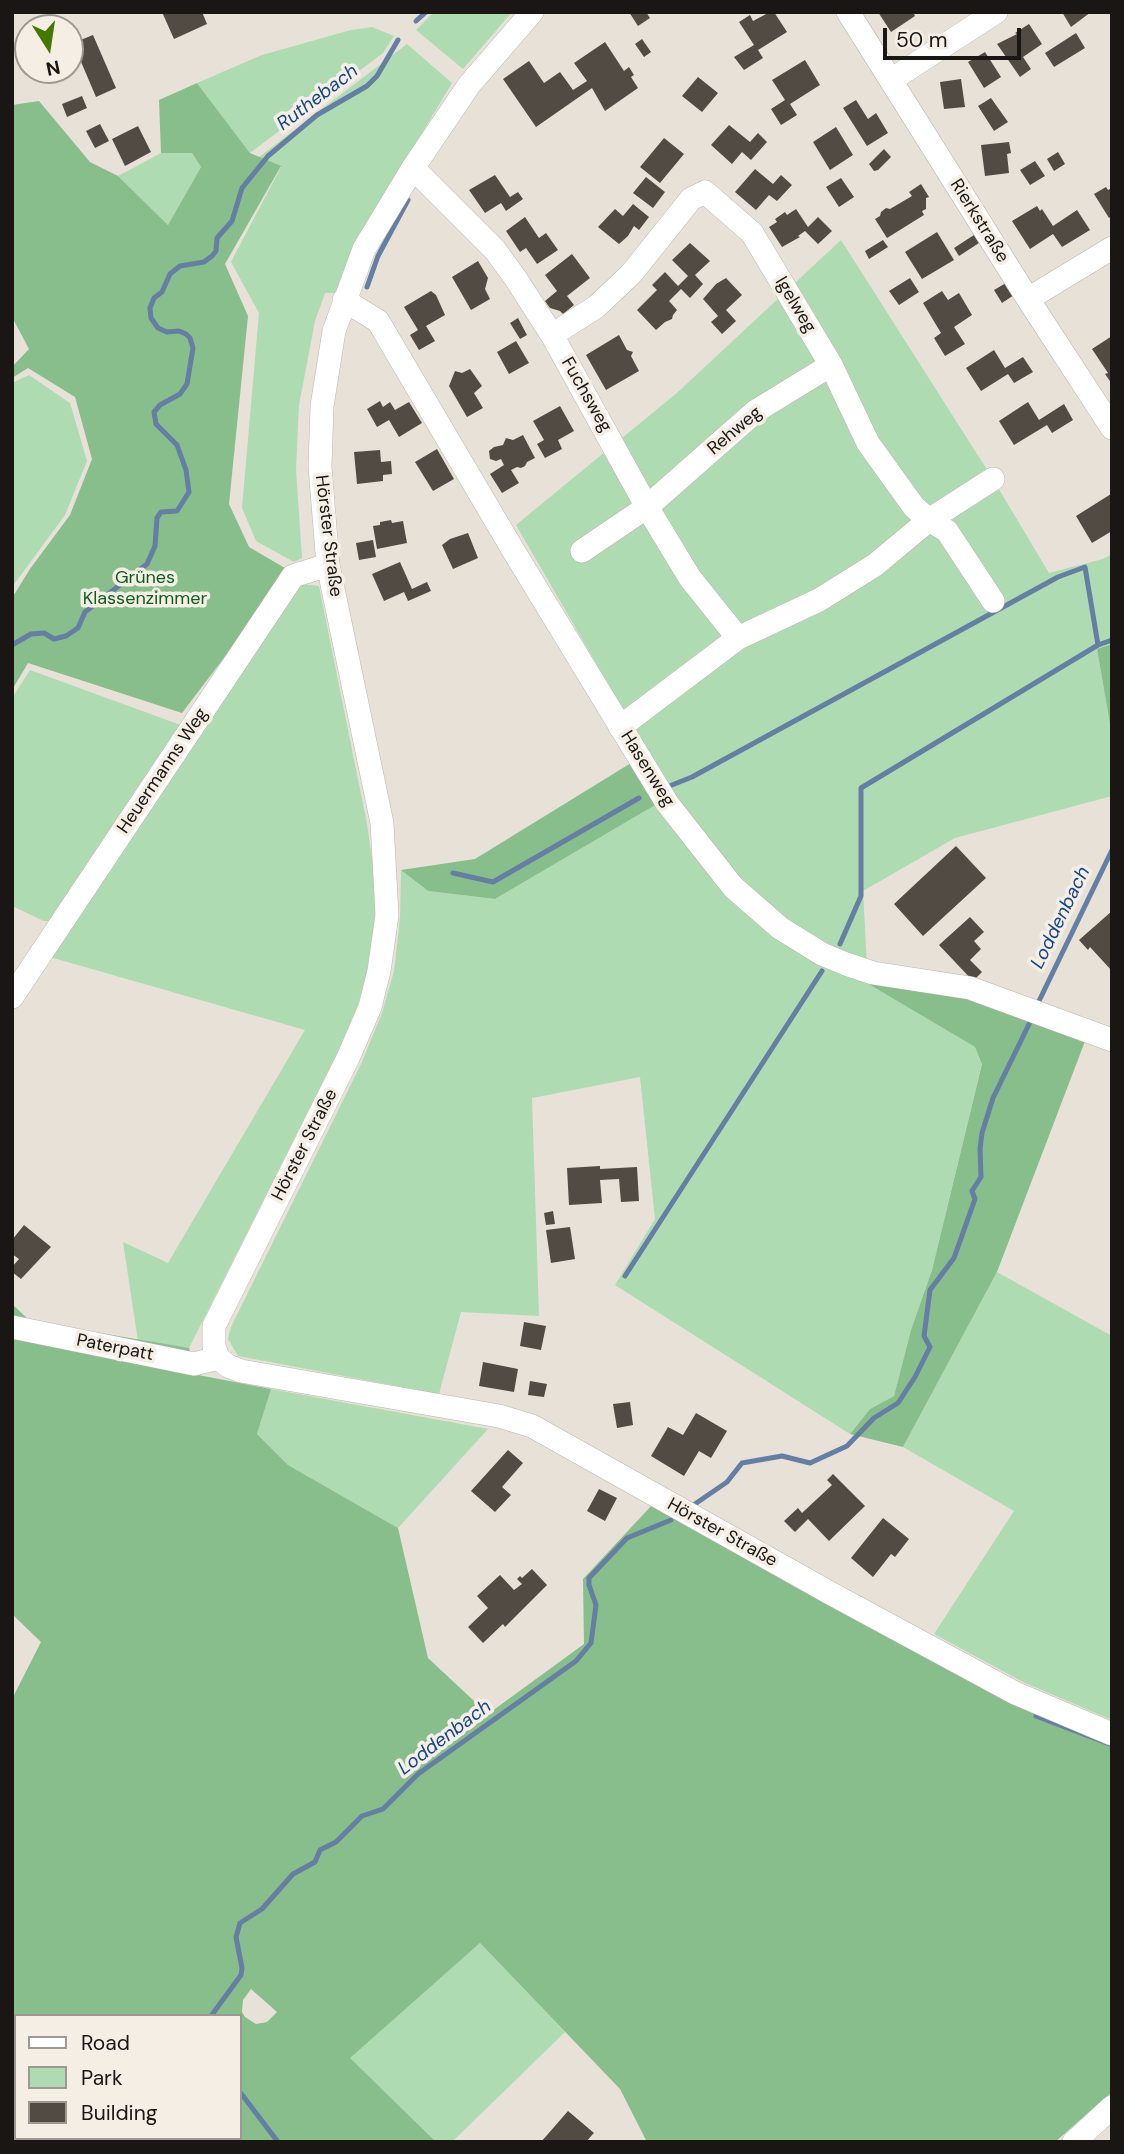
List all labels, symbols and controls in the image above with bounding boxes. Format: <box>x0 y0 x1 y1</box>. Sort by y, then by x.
north arrow <box>14 14 84 84</box>
scale bar <box>886 14 1024 58</box>
text: 50 m <box>896 26 947 54</box>
text: N <box>44 54 62 82</box>
water label: Ruthebach <box>273 60 363 136</box>
street label: Rierkstraße <box>945 175 1013 267</box>
street label: Igelweg <box>770 273 820 337</box>
street label: Fuchsweg <box>556 354 616 436</box>
street label: Rehweg <box>703 402 767 460</box>
street label: Hörster Straße <box>310 474 346 598</box>
park label: Grünes Klassenzimmer <box>83 567 207 610</box>
street label: Heuermanns Weg <box>113 704 213 838</box>
street label: Hasenweg <box>615 727 679 811</box>
water label: Loddenbach <box>1027 863 1095 973</box>
street label: Hörster Straße <box>268 1086 342 1204</box>
street label: Paterpatt <box>75 1330 155 1366</box>
street label: Hörster Straße <box>663 1494 781 1572</box>
water label: Loddenbach <box>394 1696 496 1780</box>
legend <box>14 2014 242 2140</box>
text: Road <box>81 2029 130 2057</box>
text: Park <box>81 2064 122 2092</box>
text: Building <box>81 2099 157 2127</box>

